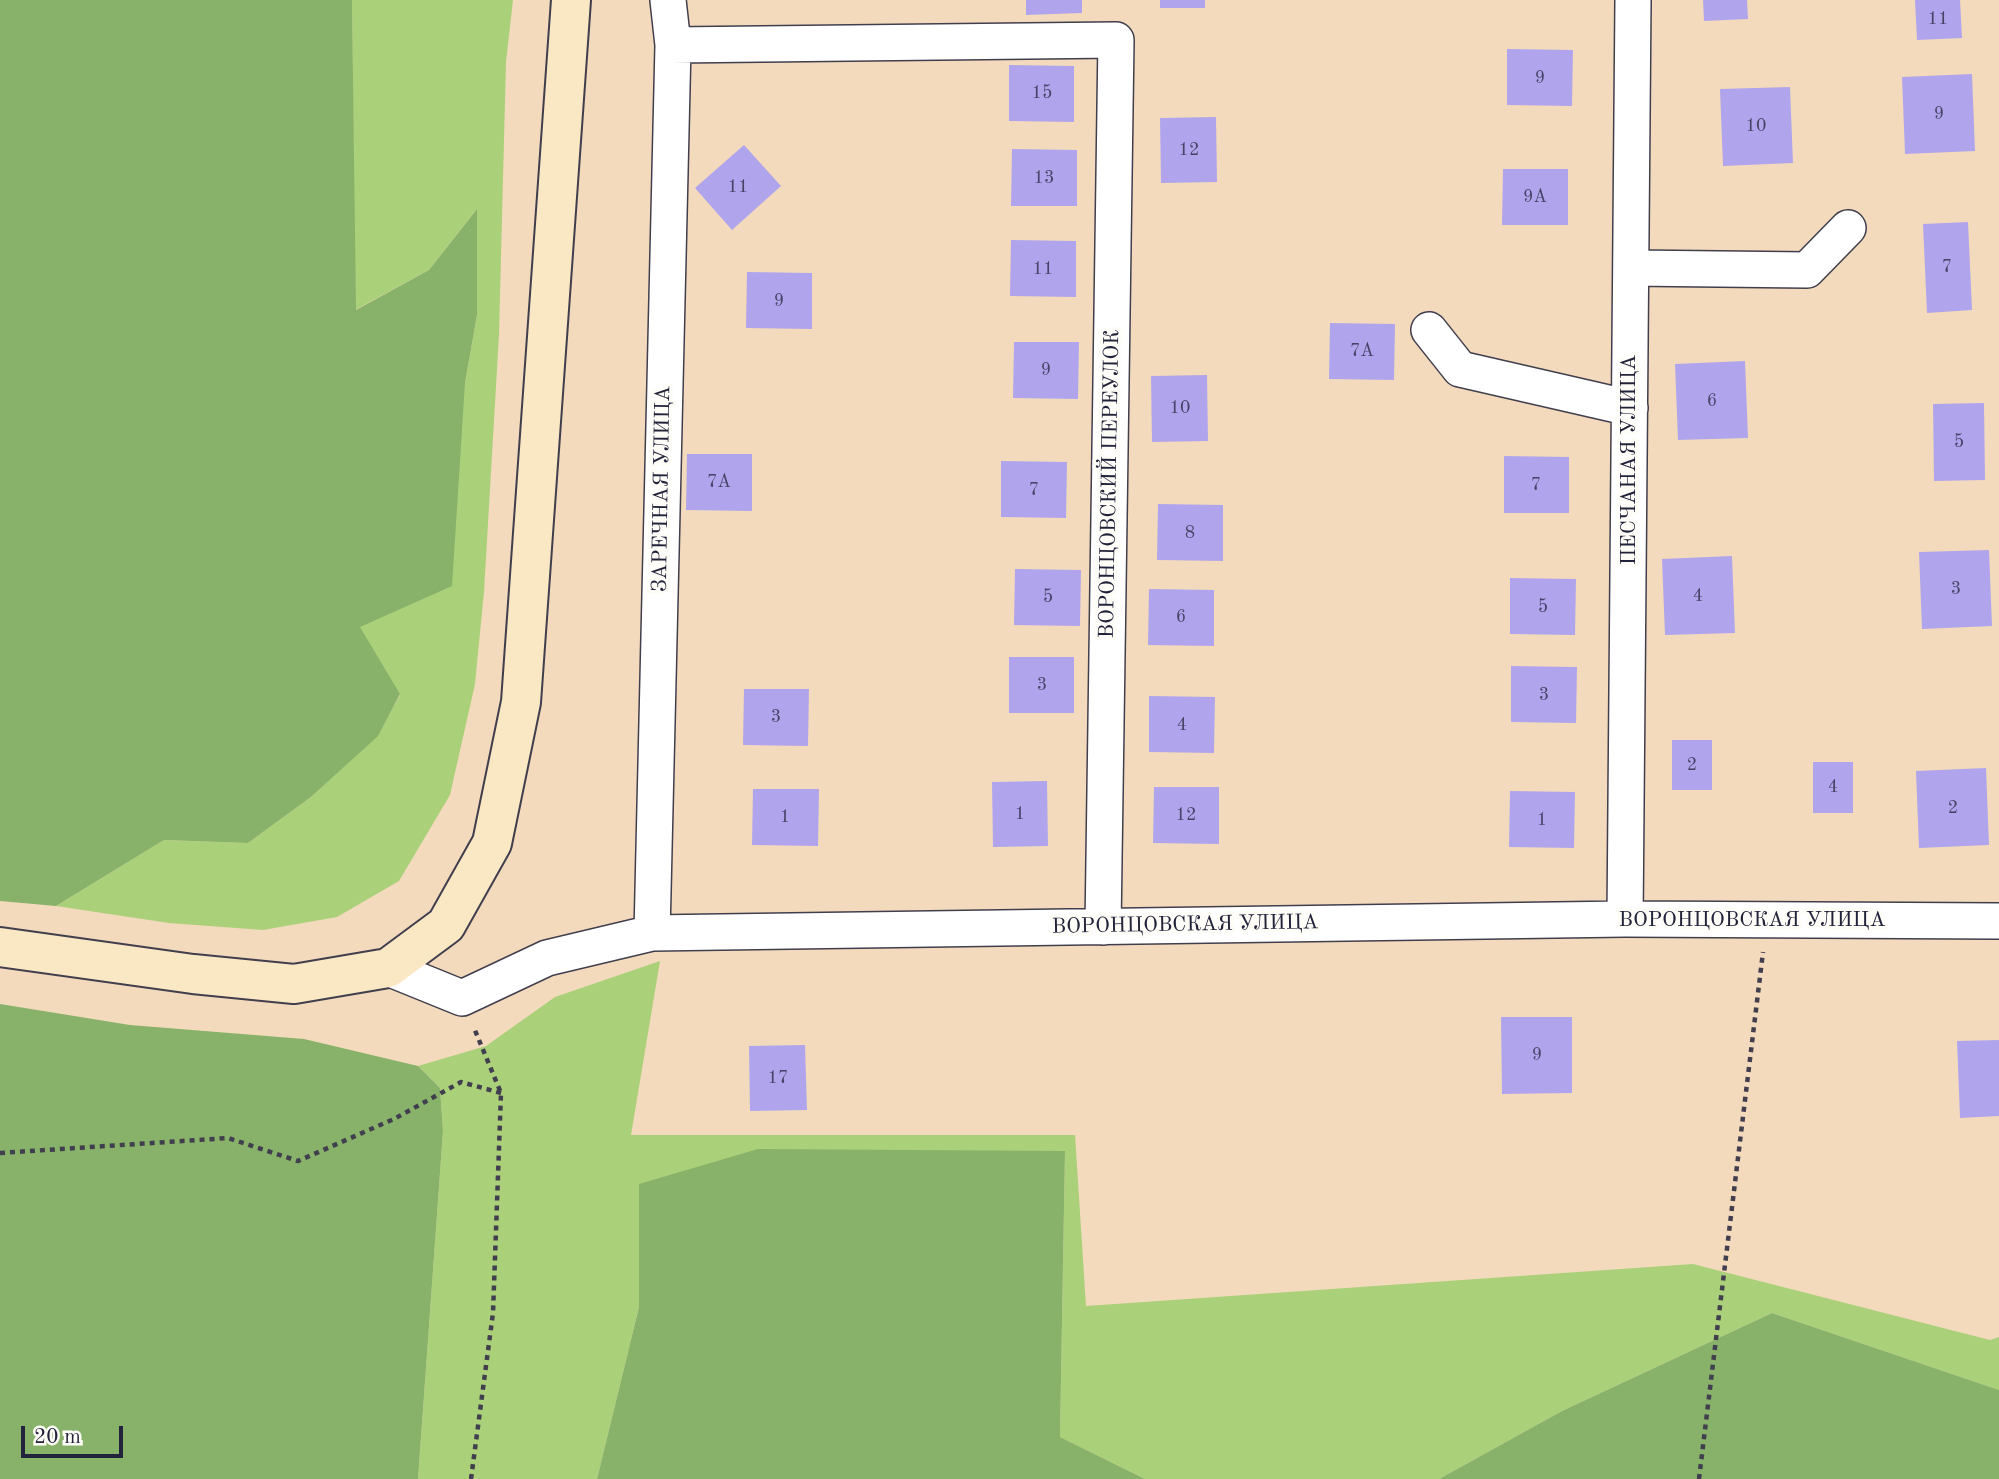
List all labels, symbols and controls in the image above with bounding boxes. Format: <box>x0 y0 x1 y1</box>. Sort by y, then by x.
house number: 11 <box>1928 8 1948 30</box>
house number: 9 <box>1535 67 1545 89</box>
house number: 15 <box>1032 82 1052 104</box>
house number: 9 <box>1934 103 1944 125</box>
house number: 10 <box>1746 115 1766 137</box>
house number: 12 <box>1179 139 1199 161</box>
house number: 13 <box>1034 167 1054 189</box>
house number: 11 <box>728 176 748 198</box>
house number: 9А <box>1523 186 1547 208</box>
house number: 7 <box>1942 256 1952 278</box>
house number: 11 <box>1033 258 1053 280</box>
house number: 9 <box>774 290 784 312</box>
street label: ВОРОНЦОВСКИЙ ПЕРЕУЛОК <box>1095 329 1125 639</box>
house number: 7А <box>1350 340 1374 362</box>
street label: ПЕСЧАНАЯ УЛИЦА <box>1616 355 1642 565</box>
house number: 9 <box>1041 359 1051 381</box>
street label: ЗАРЕЧНАЯ УЛИЦА <box>648 386 676 592</box>
house number: 6 <box>1707 390 1717 412</box>
house number: 10 <box>1170 397 1190 419</box>
house number: 5 <box>1954 431 1964 453</box>
house number: 7А <box>707 471 731 493</box>
house number: 7 <box>1531 474 1541 496</box>
house number: 7 <box>1029 479 1039 501</box>
house number: 8 <box>1185 522 1195 544</box>
house number: 3 <box>1951 578 1961 600</box>
house number: 4 <box>1693 585 1703 607</box>
house number: 5 <box>1043 586 1053 608</box>
house number: 5 <box>1538 596 1548 618</box>
house number: 6 <box>1176 606 1186 628</box>
house number: 3 <box>1037 674 1047 696</box>
house number: 3 <box>1539 684 1549 706</box>
house number: 3 <box>771 706 781 728</box>
house number: 4 <box>1177 714 1187 736</box>
house number: 2 <box>1687 754 1697 776</box>
house number: 4 <box>1828 776 1838 798</box>
house number: 2 <box>1948 797 1958 819</box>
house number: 1 <box>1015 803 1025 825</box>
house number: 12 <box>1176 804 1196 826</box>
house number: 1 <box>780 806 790 828</box>
house number: 1 <box>1537 809 1547 831</box>
street label: ВОРОНЦОВСКАЯ УЛИЦА <box>1619 907 1885 933</box>
street label: ВОРОНЦОВСКАЯ УЛИЦА <box>1051 910 1319 940</box>
house number: 9 <box>1532 1044 1542 1066</box>
house number: 17 <box>768 1067 788 1089</box>
scale bar <box>24 1412 126 1456</box>
text: 20 m <box>34 1427 81 1448</box>

